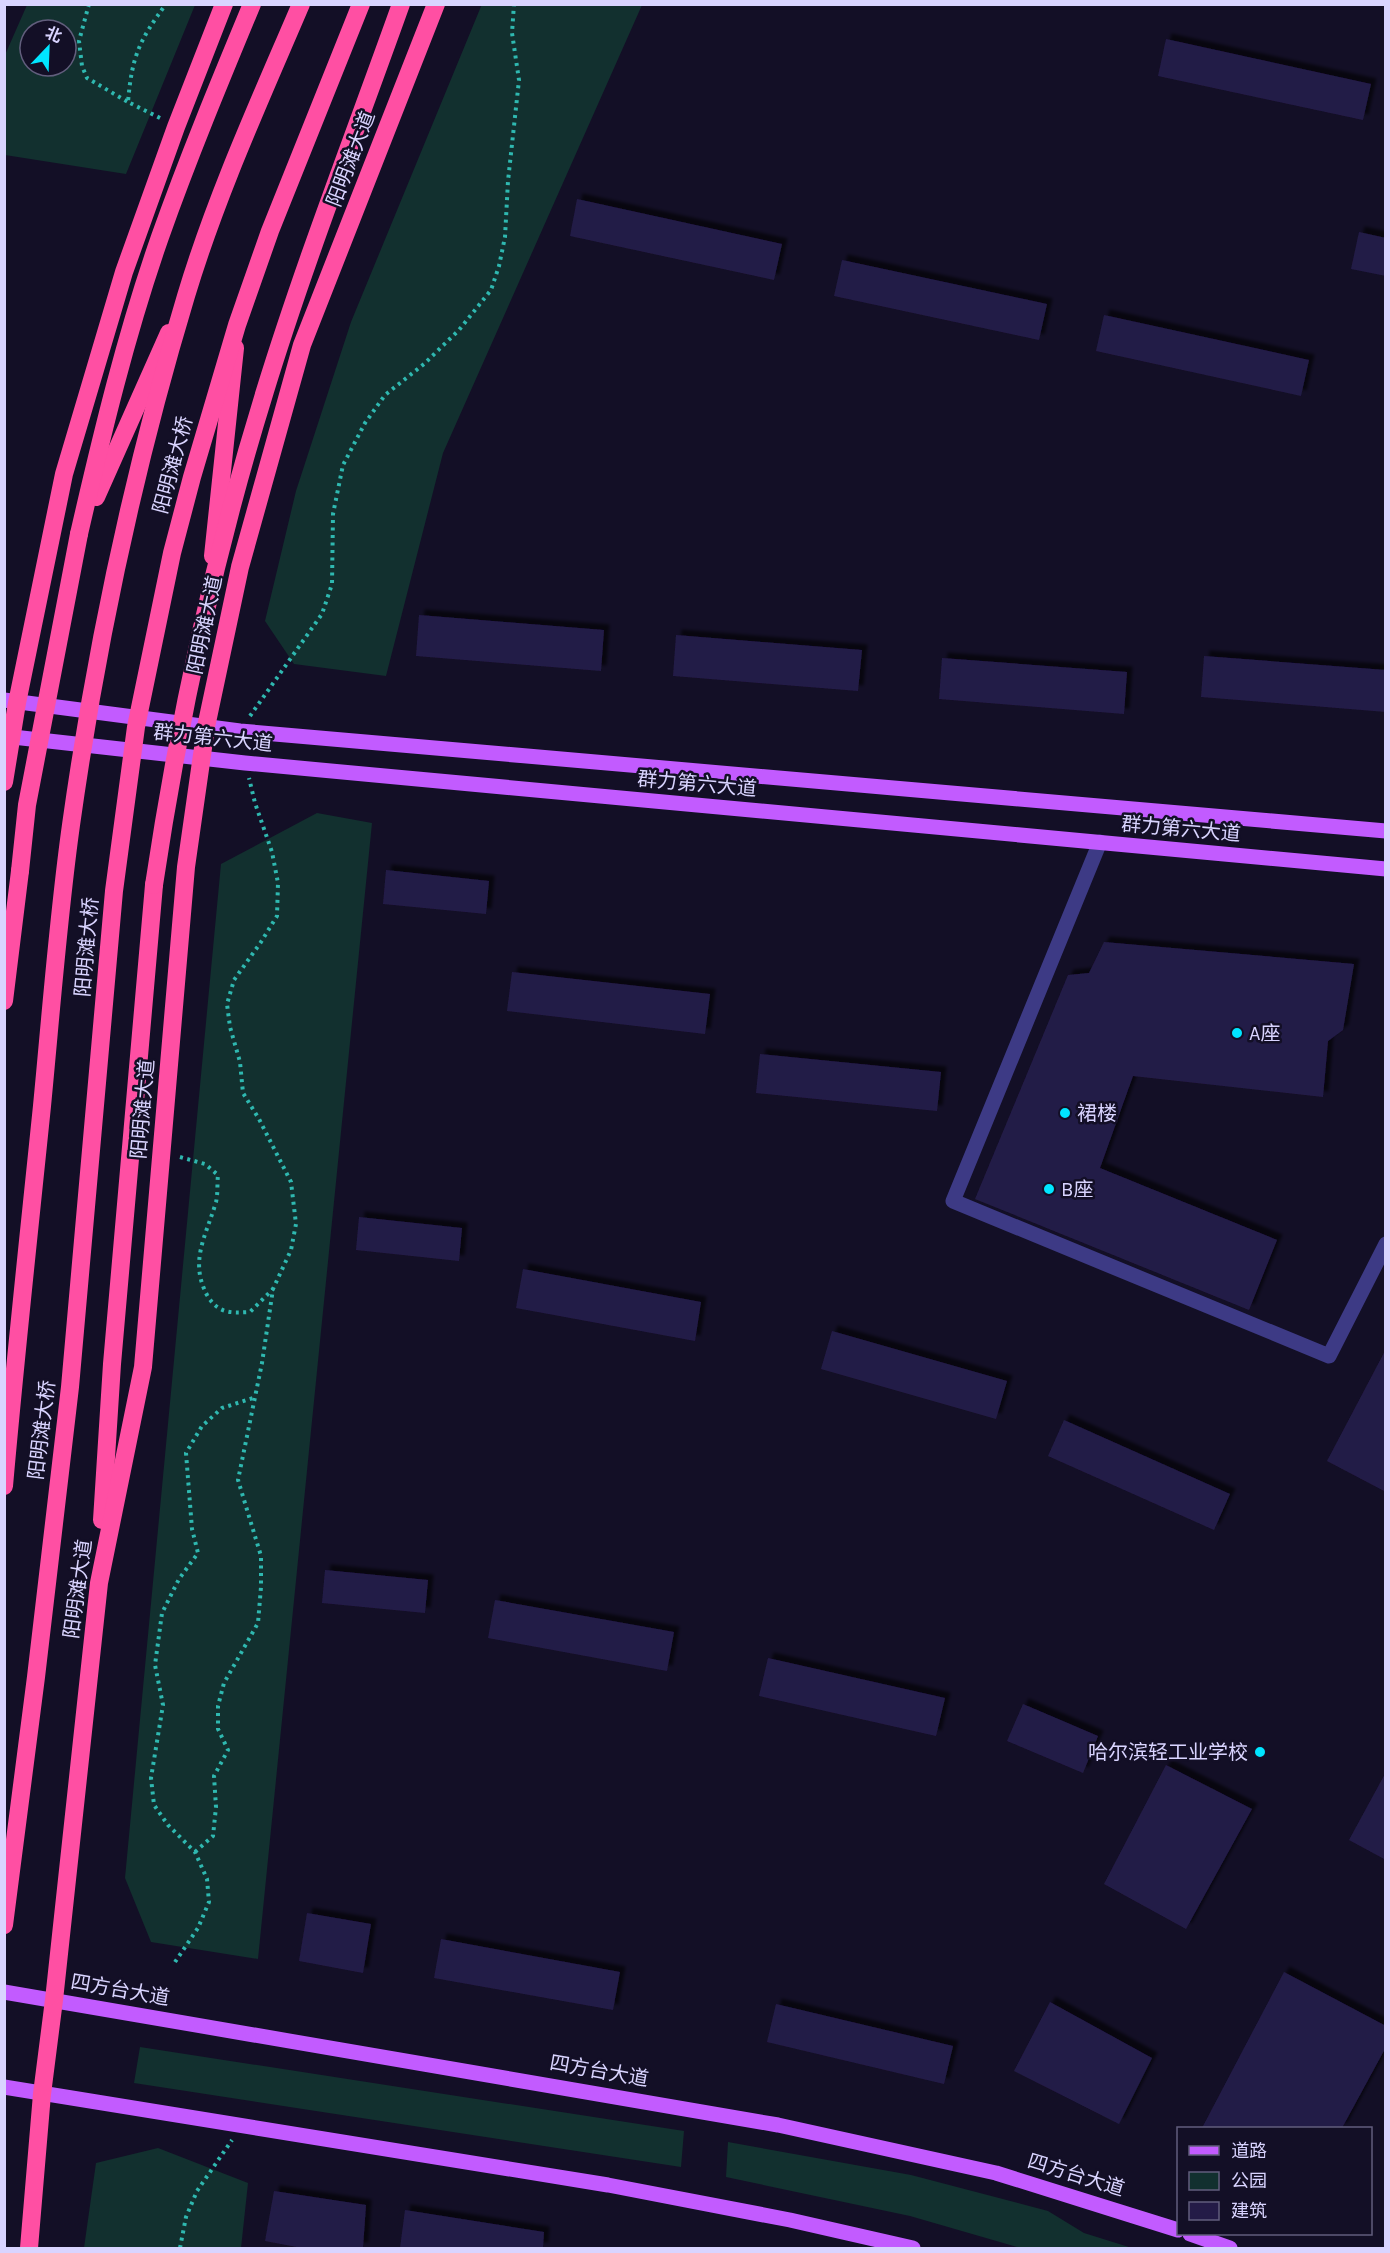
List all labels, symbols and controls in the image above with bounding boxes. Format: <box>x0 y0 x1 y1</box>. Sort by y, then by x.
north arrow <box>18 18 78 78</box>
text: 北 <box>43 23 65 47</box>
street label: 阳明滩大道 <box>322 108 380 210</box>
street label: 阳明滩大桥 <box>149 414 197 516</box>
street label: 阳明滩大道 <box>183 574 227 676</box>
street label: 群力第六大道 <box>152 720 274 756</box>
street label: 群力第六大道 <box>636 767 758 801</box>
street label: 群力第六大道 <box>1120 812 1242 846</box>
street label: 阳明滩大桥 <box>71 896 103 998</box>
place label: A座 <box>1249 1022 1281 1045</box>
marker: A座 <box>1230 1026 1244 1040</box>
street label: 阳明滩大道 <box>127 1058 159 1160</box>
place label: 裙楼 <box>1077 1102 1117 1125</box>
marker: 裙楼 <box>1058 1106 1072 1120</box>
place label: B座 <box>1061 1178 1093 1201</box>
marker: B座 <box>1042 1182 1056 1196</box>
street label: 阳明滩大桥 <box>24 1379 60 1481</box>
street label: 阳明滩大道 <box>60 1538 96 1640</box>
place label: 哈尔滨轻工业学校 <box>1088 1741 1248 1764</box>
marker: 哈尔滨轻工业学校 <box>1253 1745 1267 1759</box>
street label: 四方台大道 <box>69 1970 171 2010</box>
street label: 四方台大道 <box>548 2051 650 2091</box>
legend <box>1177 2127 1372 2235</box>
text: 道路 <box>1231 2140 1267 2162</box>
street label: 四方台大道 <box>1025 2149 1127 2201</box>
text: 公园 <box>1231 2170 1267 2192</box>
text: 建筑 <box>1231 2200 1267 2222</box>

